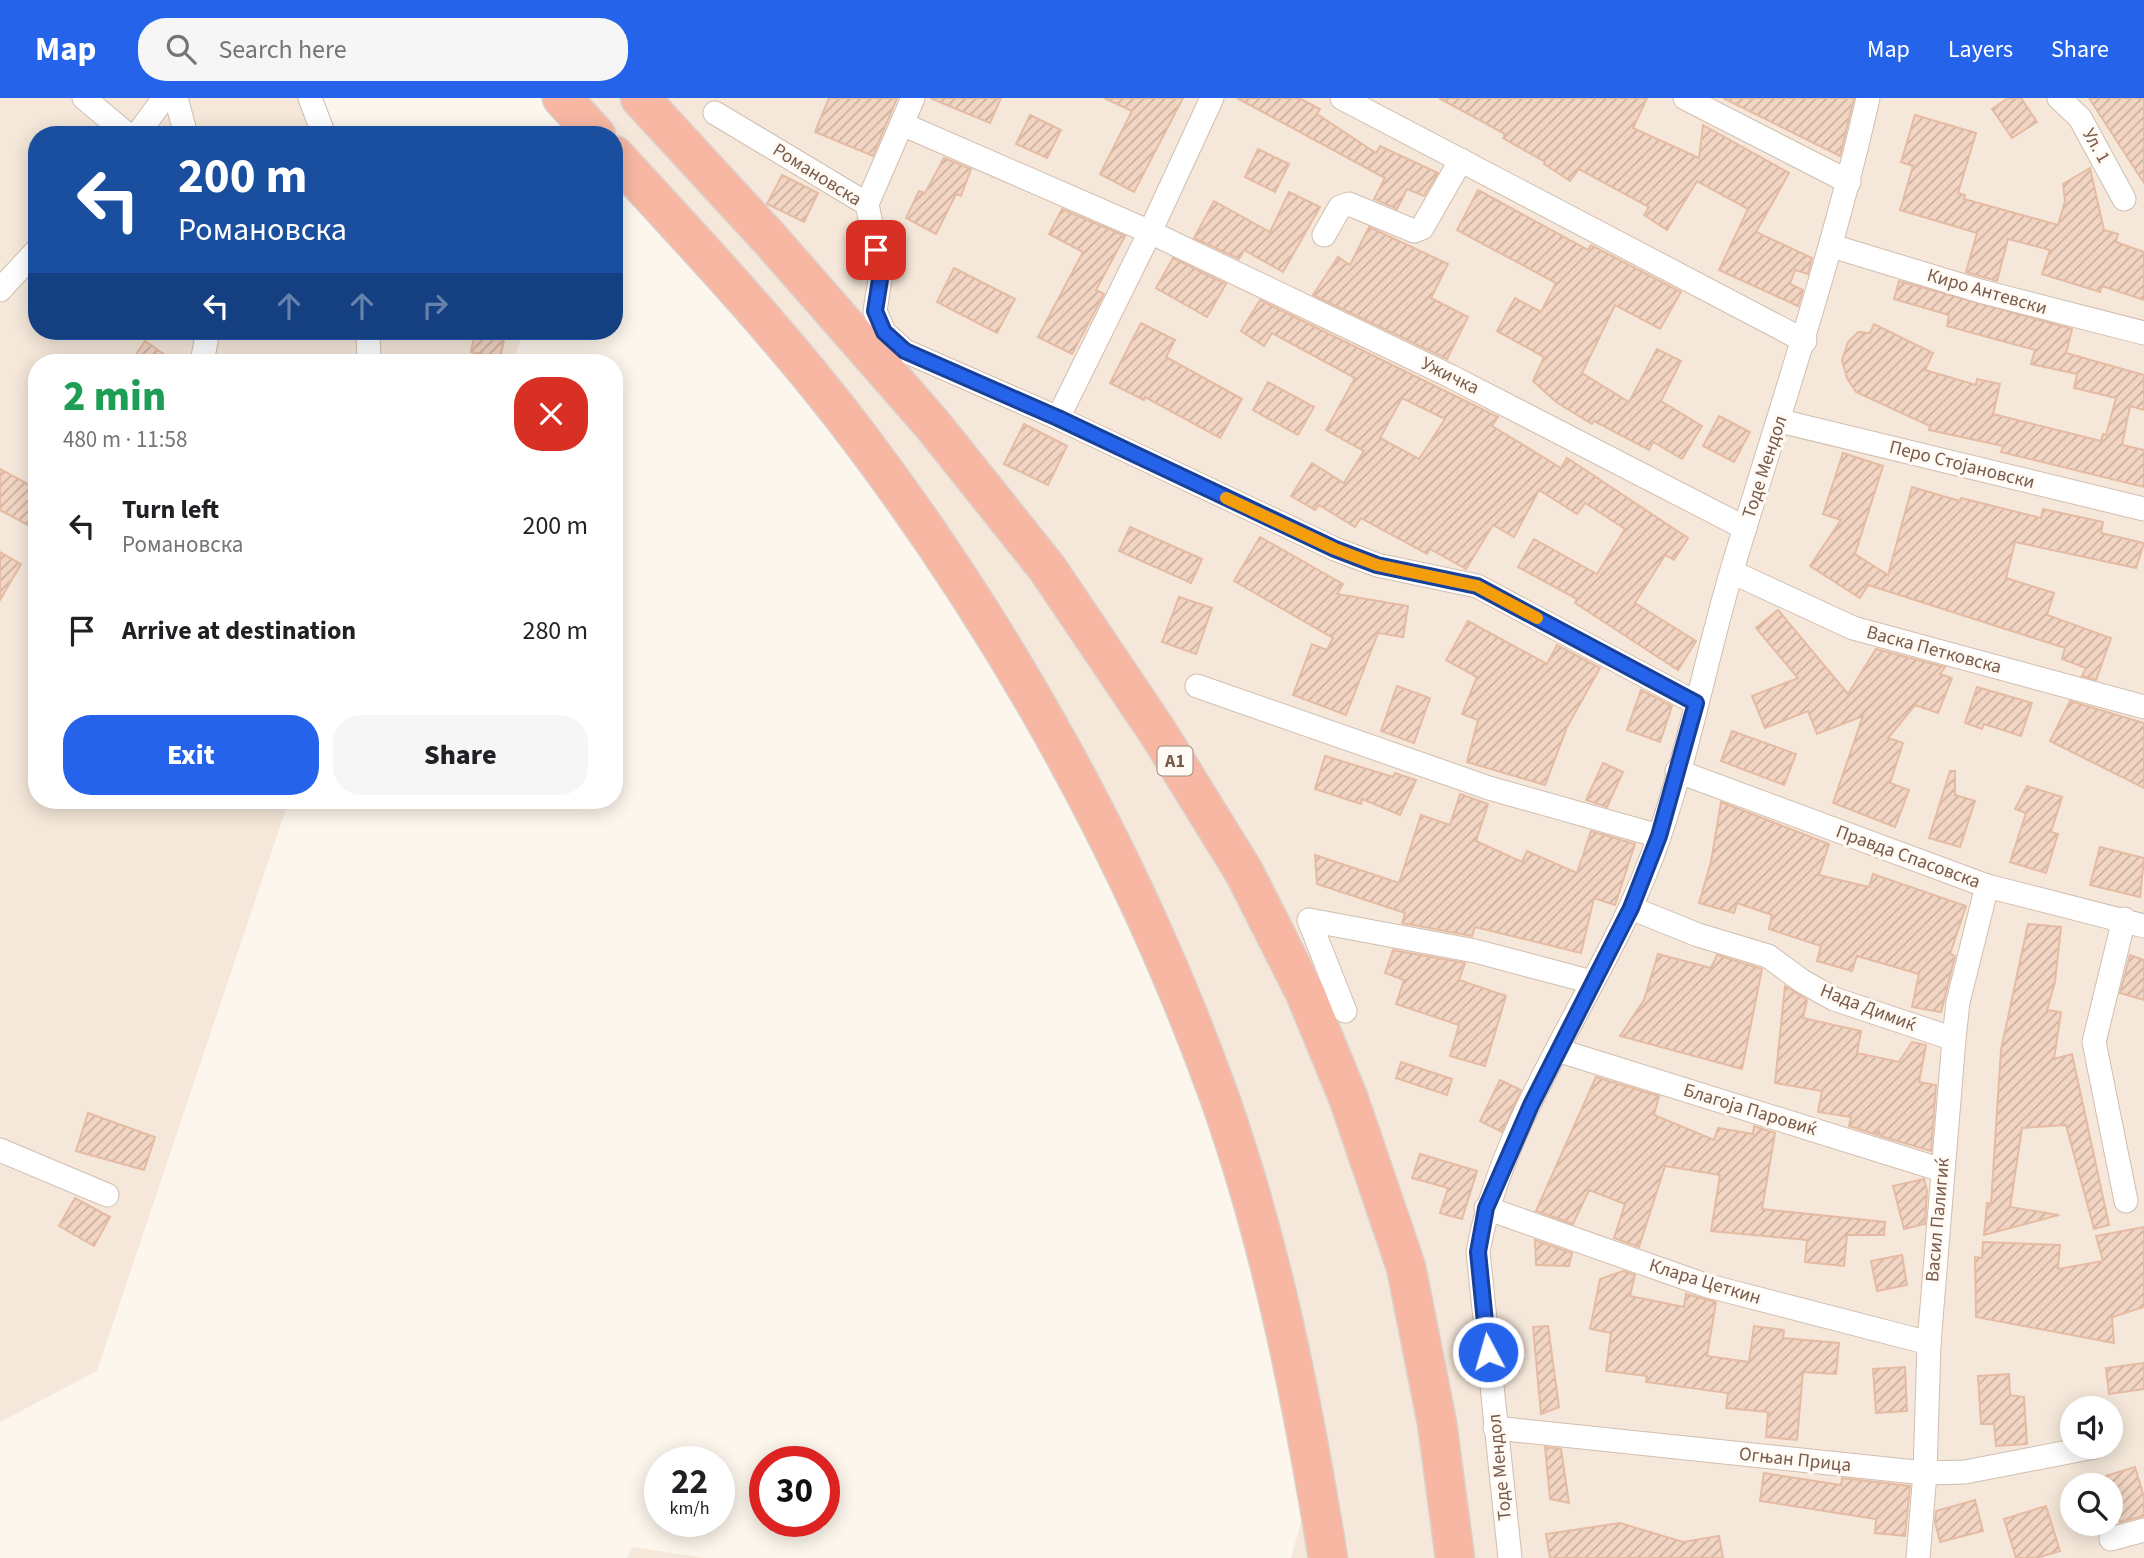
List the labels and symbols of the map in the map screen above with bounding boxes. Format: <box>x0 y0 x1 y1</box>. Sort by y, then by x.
street label: Ул. 1 <box>2075 124 2117 168</box>
street label: Романовска <box>767 137 867 213</box>
pin <box>846 220 906 280</box>
street label: Киро Антевски <box>1924 262 2050 322</box>
street label: Ужичка <box>1416 350 1484 402</box>
street label: Тоде Мендол <box>1736 412 1794 522</box>
street label: Перо Стојановски <box>1886 434 2038 496</box>
street label: Васка Петковска <box>1864 619 2004 681</box>
road number: A1 <box>1158 746 1192 776</box>
street label: Правда Спасовска <box>1832 818 1984 896</box>
street label: Нада Димиќ <box>1816 977 1920 1039</box>
street label: Благоја Паровиќ <box>1680 1077 1821 1143</box>
street label: Васил Палигиќ <box>1919 1156 1957 1283</box>
street label: Клара Цеткин <box>1646 1252 1764 1312</box>
position arrow <box>1451 1315 1525 1389</box>
street label: Тоде Мендол <box>1481 1412 1519 1522</box>
street label: Огњан Прица <box>1738 1441 1852 1479</box>
speed limit sign: 30 <box>749 1446 840 1537</box>

